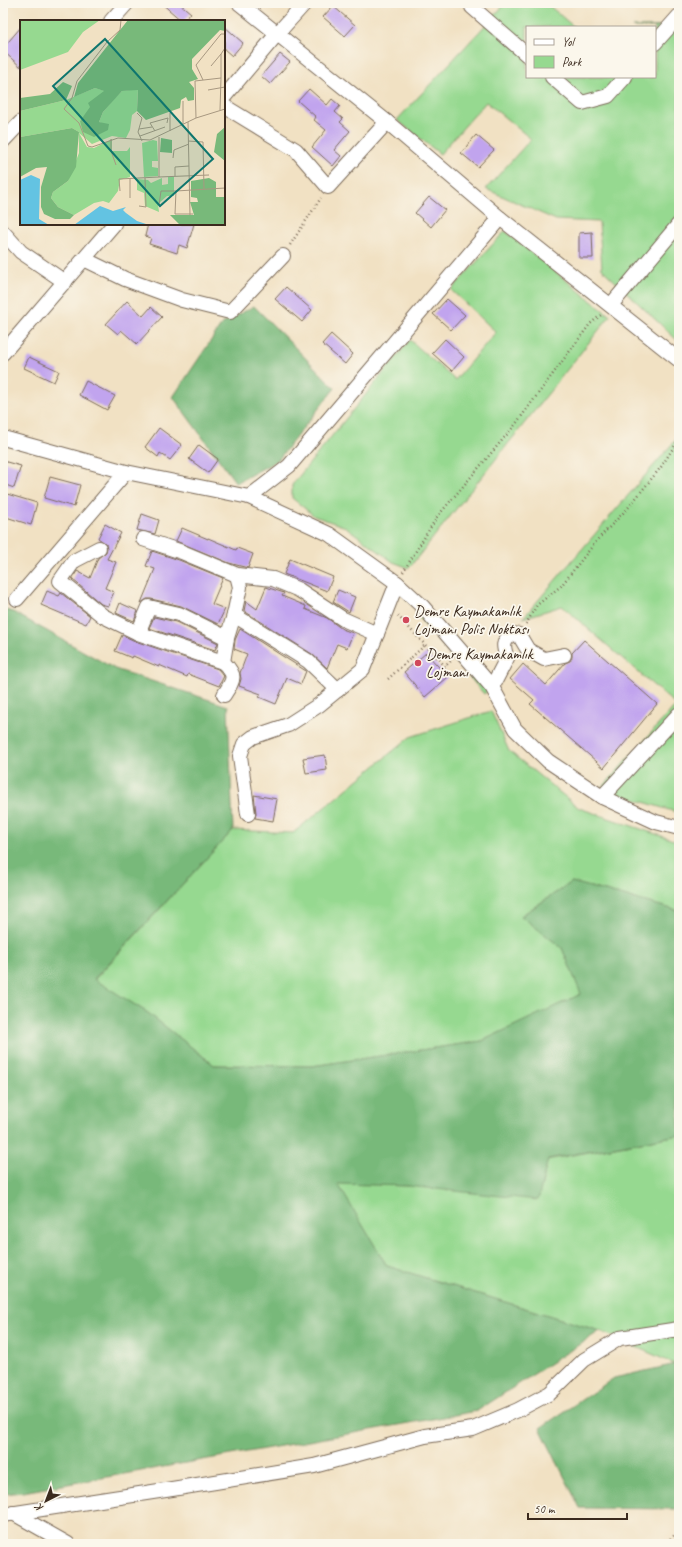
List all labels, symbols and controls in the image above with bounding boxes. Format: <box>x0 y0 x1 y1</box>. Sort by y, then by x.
inset map <box>20 20 225 225</box>
legend <box>526 26 656 78</box>
text: Yol <box>562 34 576 50</box>
text: Park <box>562 54 583 70</box>
place label: Demre Kaymakamlık Lojmanı Polis Noktası <box>414 601 530 639</box>
marker: Demre Kaymakamlık Lojmanı Polis Noktası <box>401 615 411 625</box>
place label: Demre Kaymakamlık Lojmanı <box>426 644 534 682</box>
marker: Demre Kaymakamlık Lojmanı <box>413 658 423 668</box>
north arrow <box>26 1481 66 1521</box>
scale bar <box>528 1495 627 1521</box>
text: K <box>31 1500 46 1516</box>
text: 50 m <box>534 1501 556 1517</box>

